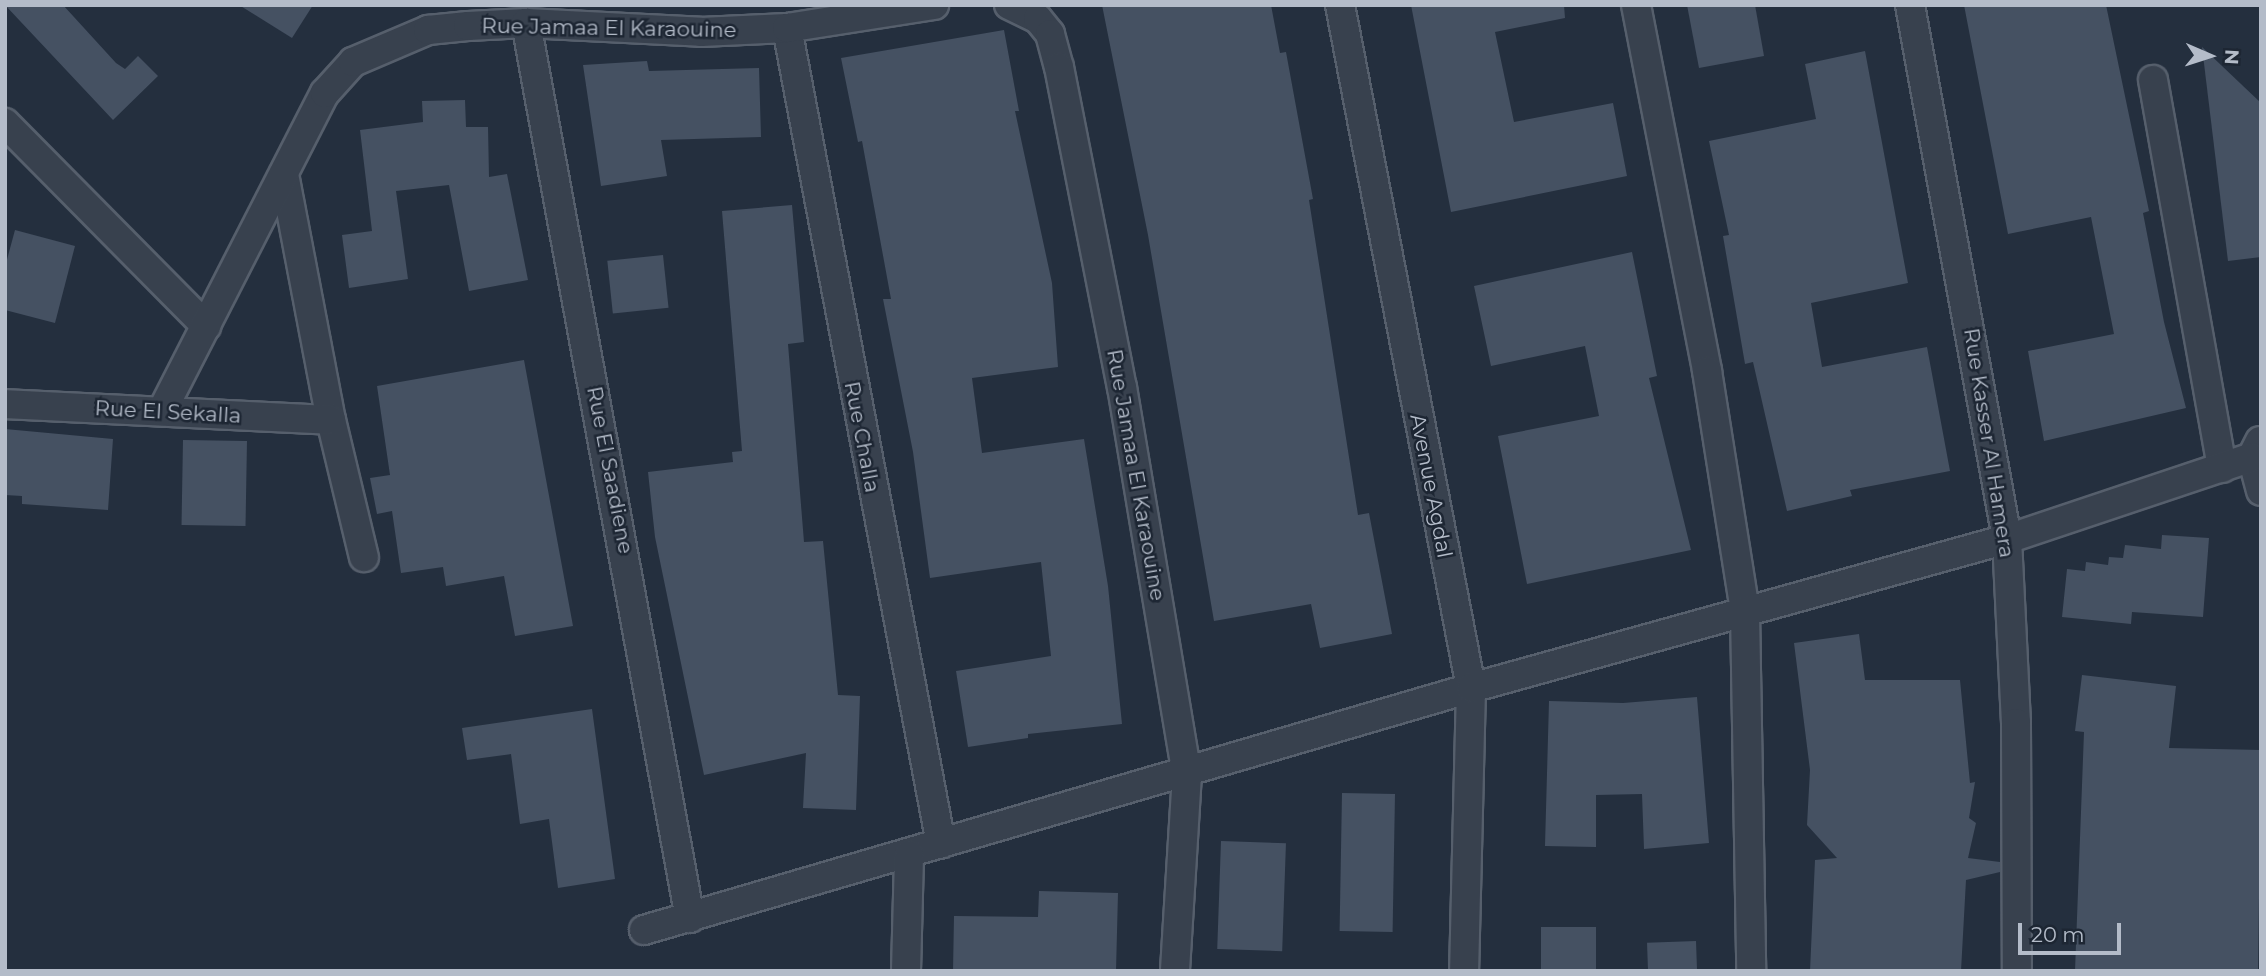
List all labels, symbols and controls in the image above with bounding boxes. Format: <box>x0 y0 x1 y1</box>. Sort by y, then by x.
street label: Rue Jamaa El Karaouine <box>481 13 737 43</box>
north arrow <box>2175 21 2245 91</box>
text: N <box>2220 49 2243 65</box>
street label: Rue Kasser Al Hamera <box>1958 326 2020 560</box>
street label: Rue Jamaa El Karaouine <box>1101 347 1171 603</box>
street label: Rue Challa <box>839 379 885 495</box>
street label: Rue El Saadiene <box>581 384 639 556</box>
street label: Rue El Sekalla <box>94 396 242 428</box>
street label: Avenue Agdal <box>1405 412 1457 560</box>
scale bar <box>2021 909 2124 953</box>
text: 20 m <box>2031 922 2085 947</box>

